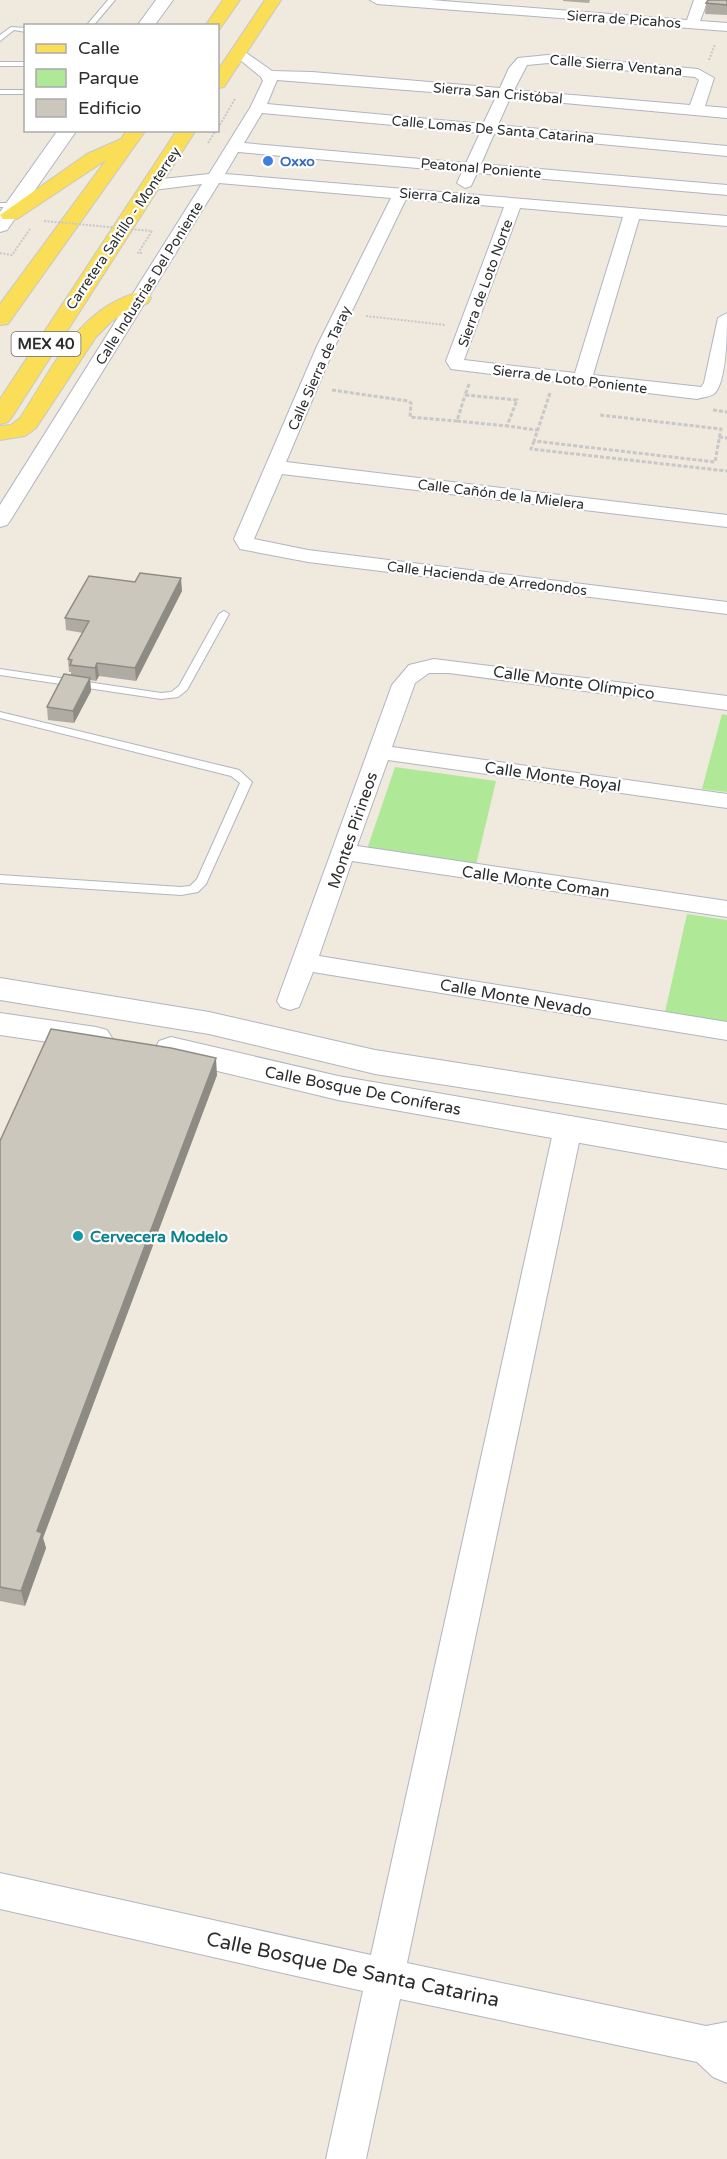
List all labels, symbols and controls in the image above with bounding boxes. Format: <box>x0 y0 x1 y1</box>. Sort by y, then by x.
street label: Sierra de Picahos <box>566 7 682 32</box>
legend <box>24 24 219 132</box>
text: Calle <box>78 37 120 59</box>
street label: Calle Sierra Ventana <box>549 51 683 80</box>
text: Parque <box>78 67 139 89</box>
street label: Sierra San Cristóbal <box>433 79 563 108</box>
text: Edificio <box>78 97 142 119</box>
street label: Calle Lomas De Santa Catarina <box>391 112 595 147</box>
street label: Carretera Saltillo - Monterrey <box>63 143 185 313</box>
place label: Oxxo <box>280 153 315 170</box>
marker: Oxxo <box>261 154 275 168</box>
street label: Peatonal Poniente <box>420 155 542 182</box>
street label: Sierra Caliza <box>399 184 481 209</box>
street label: Calle Industrias Del Poniente <box>92 198 207 368</box>
street label: Sierra de Loto Norte <box>454 217 516 349</box>
street label: Calle Sierra de Taray <box>284 303 355 433</box>
road number: MEX 40 <box>12 332 80 356</box>
street label: Sierra de Loto Poniente <box>492 362 648 397</box>
street label: Calle Cañón de la Mielera <box>417 476 585 513</box>
street label: Calle Hacienda de Arredondos <box>386 558 588 599</box>
street label: Calle Monte Olímpico <box>492 662 656 704</box>
street label: Calle Monte Royal <box>483 758 622 796</box>
street label: Montes Pirineos <box>324 769 382 891</box>
street label: Calle Monte Coman <box>461 862 611 902</box>
street label: Calle Monte Nevado <box>438 975 593 1021</box>
street label: Calle Bosque De Coníferas <box>263 1062 463 1120</box>
place label: Cervecera Modelo <box>90 1227 228 1247</box>
marker: Cervecera Modelo <box>71 1229 85 1243</box>
street label: Calle Bosque De Santa Catarina <box>204 1927 502 2013</box>

